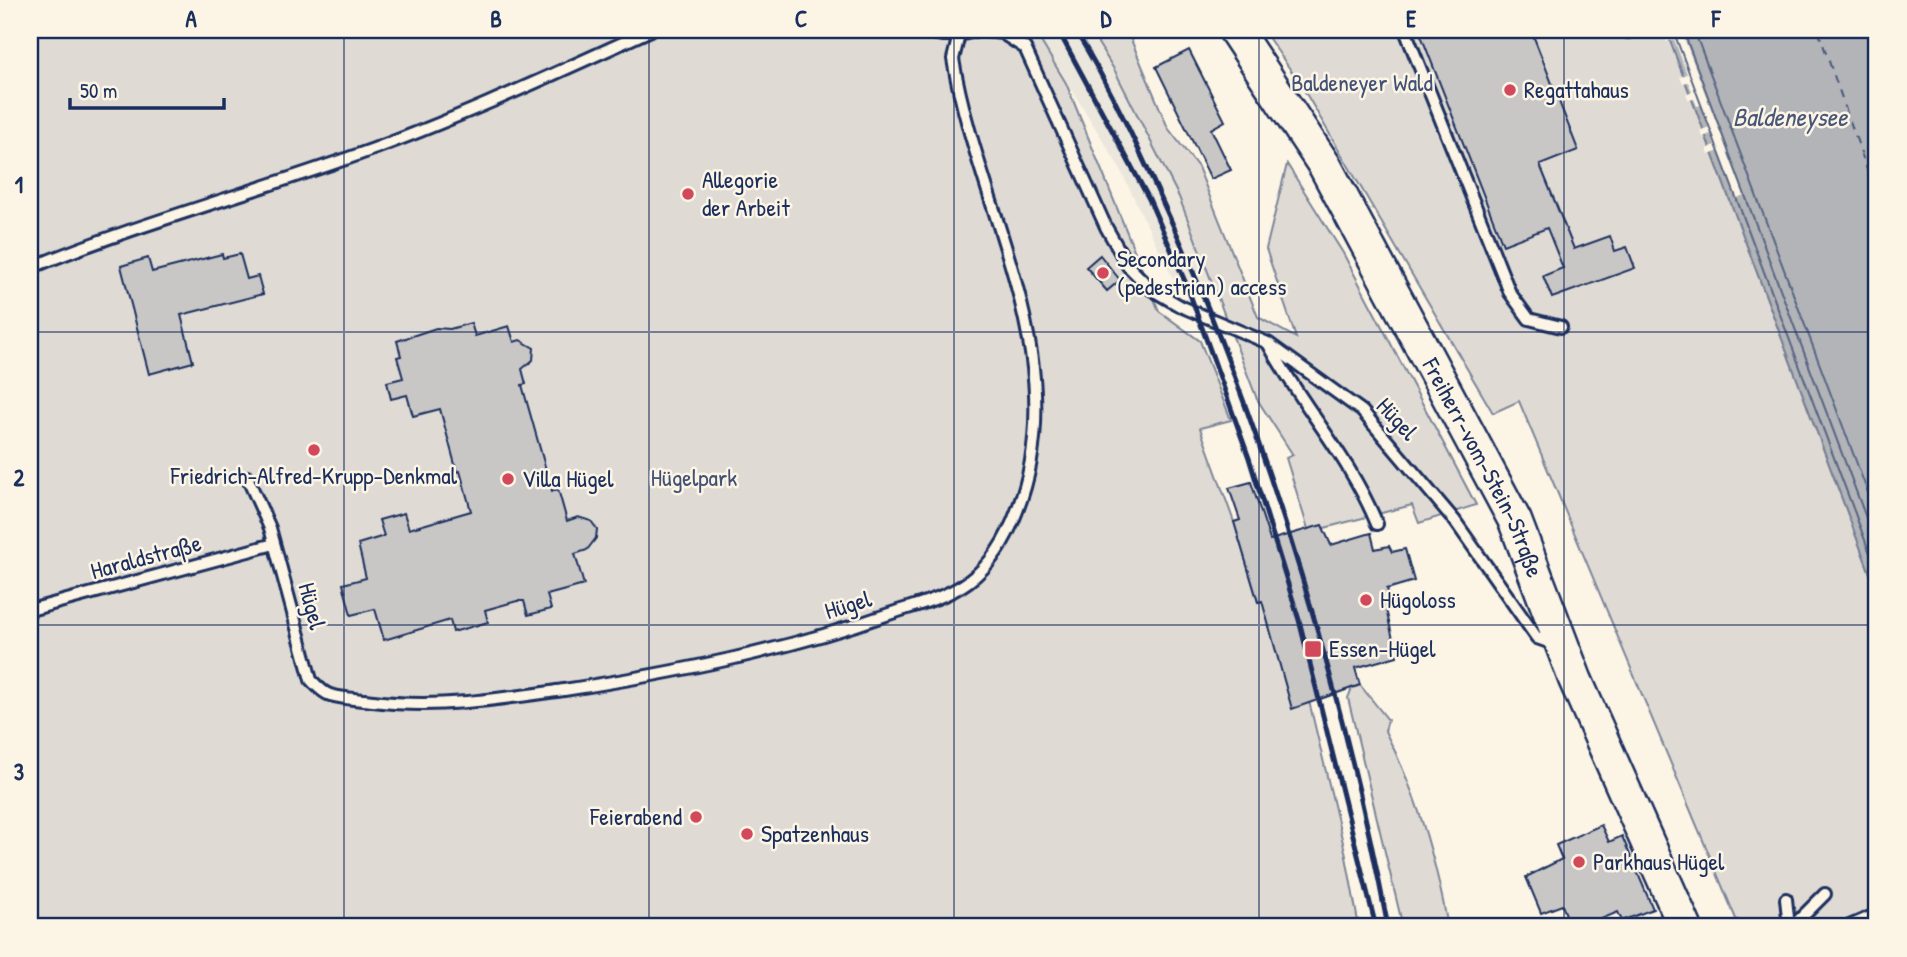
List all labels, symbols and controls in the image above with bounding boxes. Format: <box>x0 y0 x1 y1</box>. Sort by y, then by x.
text: A <box>185 3 197 34</box>
text: B <box>490 3 502 34</box>
text: C <box>795 3 807 34</box>
text: D <box>1101 3 1113 34</box>
text: E <box>1406 3 1417 34</box>
text: F <box>1711 3 1722 34</box>
scale bar <box>70 66 224 110</box>
park label: Baldeneyer Wald <box>1291 66 1433 98</box>
place label: Regattahaus <box>1524 73 1629 105</box>
text: 50 m <box>80 76 117 105</box>
marker: Regattahaus <box>1502 82 1518 98</box>
water label: Baldeneysee <box>1733 99 1849 135</box>
place label: Allegorie der Arbeit <box>702 163 790 223</box>
text: 1 <box>15 169 23 200</box>
marker: Allegorie der Arbeit <box>680 186 696 202</box>
place label: Secondary (pedestrian) access <box>1117 242 1286 302</box>
marker: Secondary (pedestrian) access <box>1095 265 1111 281</box>
street label: Freiherr-vom-Stein-Straße <box>1415 351 1552 582</box>
street label: Hügel <box>1370 390 1426 447</box>
marker: Friedrich-Alfred-Krupp-Denkmal <box>306 442 322 458</box>
place label: Friedrich-Alfred-Krupp-Denkmal <box>170 459 458 491</box>
park label: Hügelpark <box>651 461 737 493</box>
text: 2 <box>14 462 25 493</box>
place label: Villa Hügel <box>522 462 614 494</box>
marker: Villa Hügel <box>500 471 516 487</box>
street label: Haraldstraße <box>87 526 205 586</box>
street label: Hügel <box>291 579 335 633</box>
street label: Hügel <box>820 582 876 626</box>
place label: Hügoloss <box>1380 583 1456 615</box>
marker: Hügoloss <box>1358 592 1374 608</box>
place label: Essen-Hügel <box>1329 632 1436 664</box>
marker: Essen-Hügel <box>1303 639 1323 659</box>
text: 3 <box>14 756 24 787</box>
place label: Feierabend <box>589 800 682 832</box>
marker: Feierabend <box>688 809 704 825</box>
place label: Spatzenhaus <box>761 817 869 849</box>
marker: Spatzenhaus <box>739 826 755 842</box>
place label: Parkhaus Hügel <box>1593 845 1725 877</box>
marker: Parkhaus Hügel <box>1571 854 1587 870</box>

